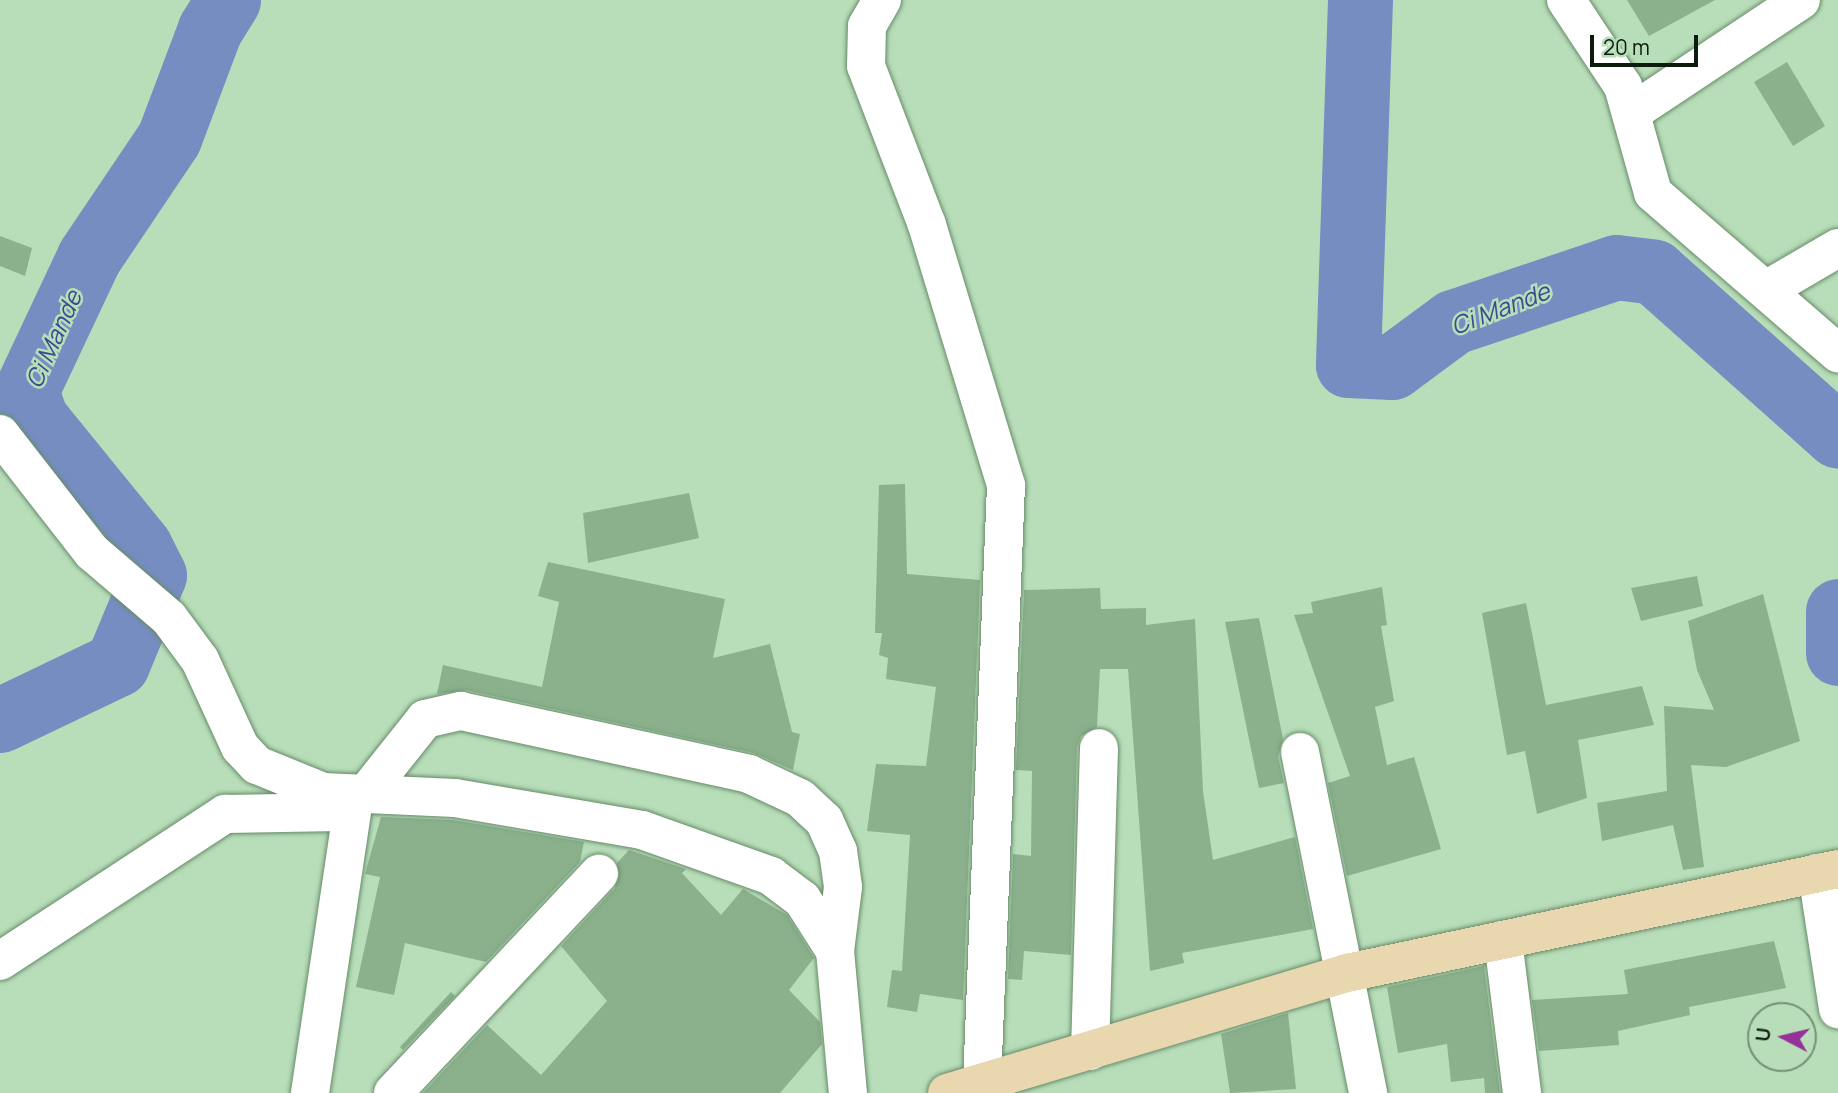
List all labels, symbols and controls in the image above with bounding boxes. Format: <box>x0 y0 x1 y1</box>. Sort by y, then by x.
scale bar <box>1593 21 1702 65</box>
text: 20 m <box>1603 33 1650 61</box>
water label: Ci Mande <box>1447 276 1553 340</box>
water label: Ci Mande <box>19 286 87 392</box>
north arrow <box>1747 1002 1817 1072</box>
text: U <box>1749 1026 1777 1043</box>

